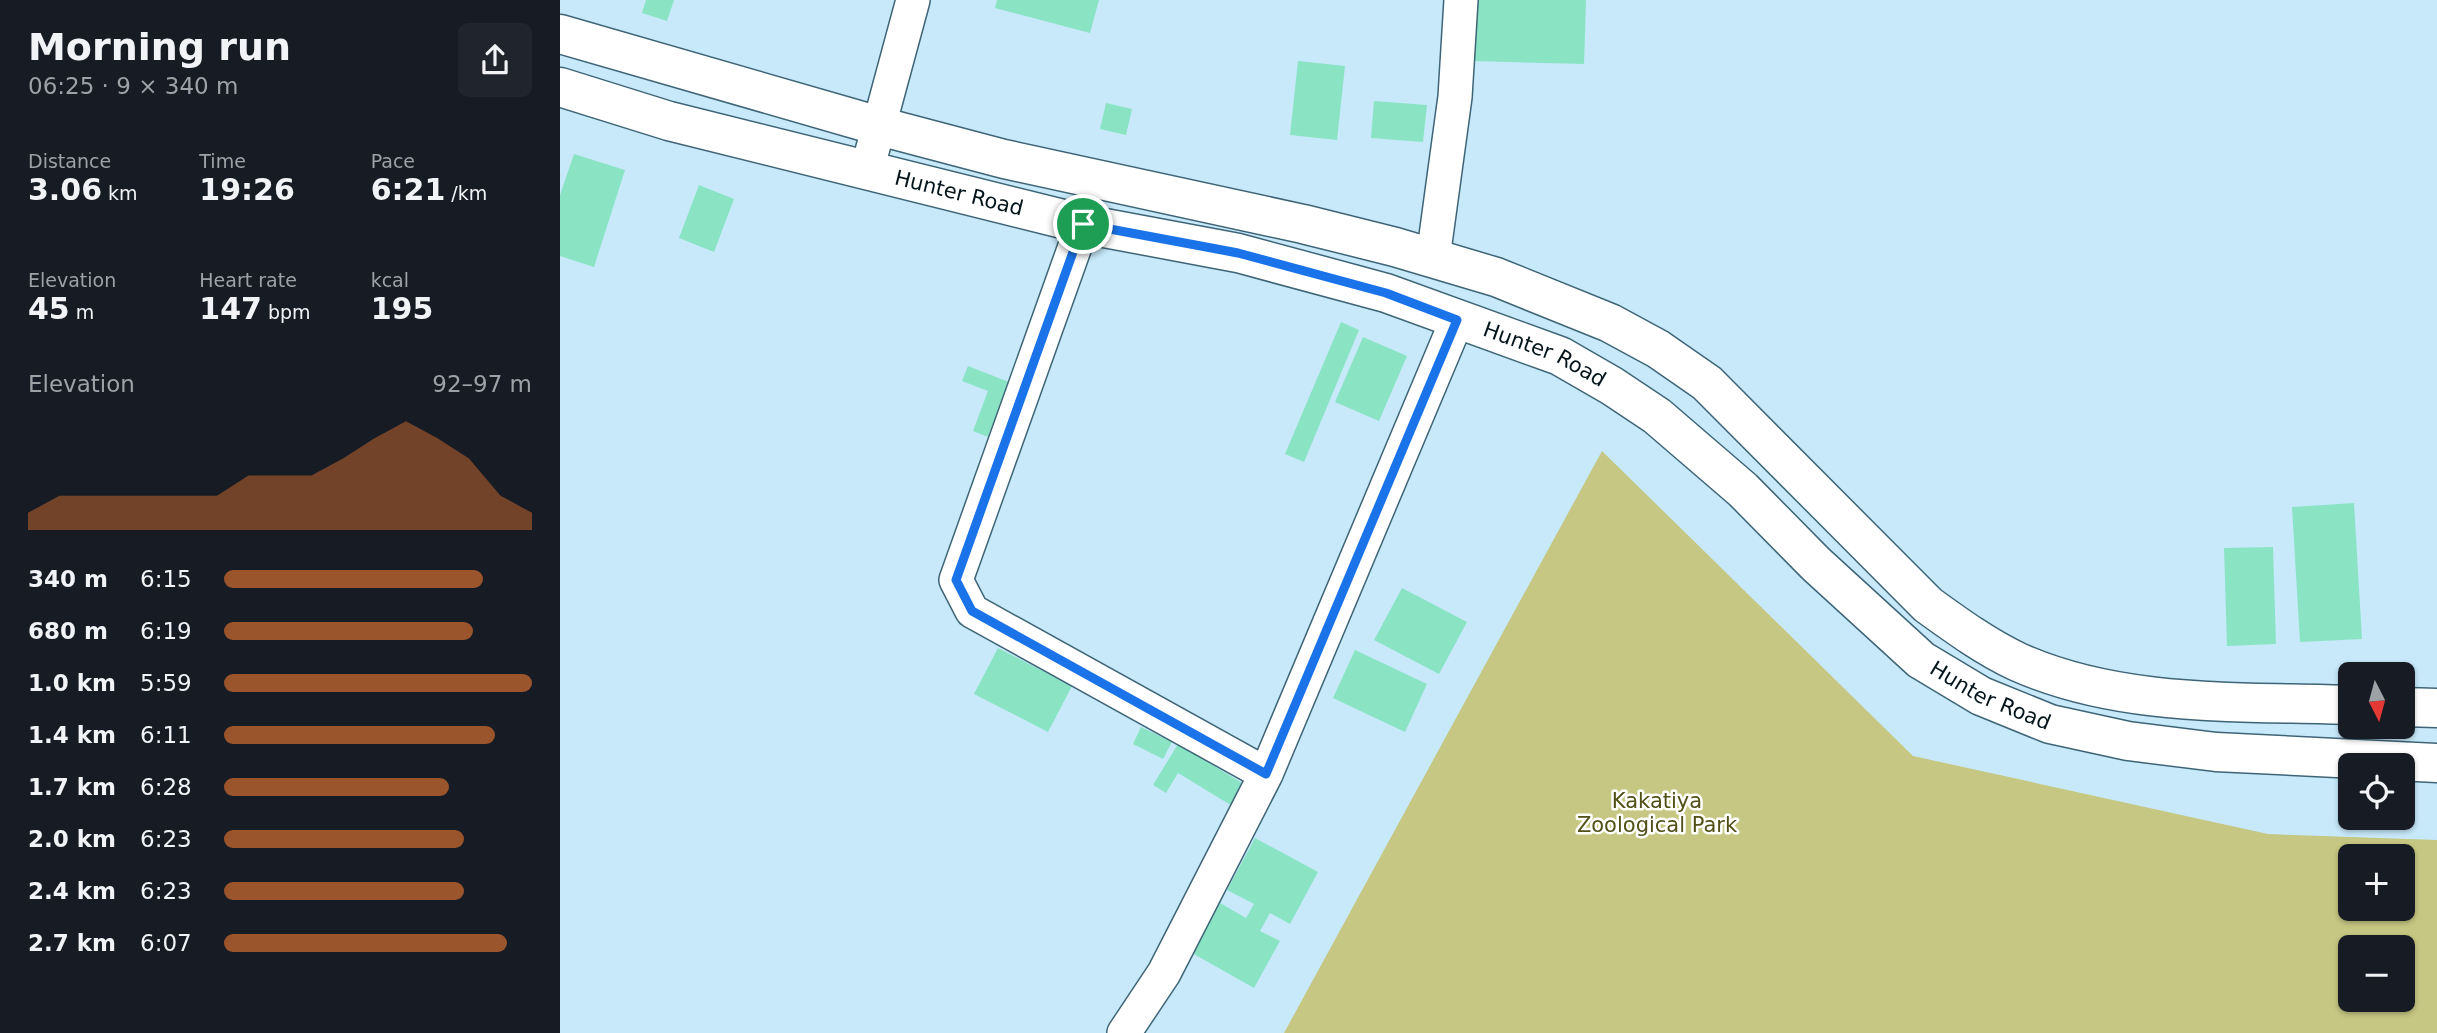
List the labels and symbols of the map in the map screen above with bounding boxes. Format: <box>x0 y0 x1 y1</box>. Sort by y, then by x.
street label: Hunter Road <box>892 166 1026 221</box>
pin <box>1053 194 1113 254</box>
street label: Hunter Road <box>1480 317 1610 392</box>
street label: Hunter Road <box>1926 656 2054 735</box>
north arrow <box>2338 662 2415 738</box>
park label: Kakatiya Zoological Park <box>1577 789 1738 837</box>

